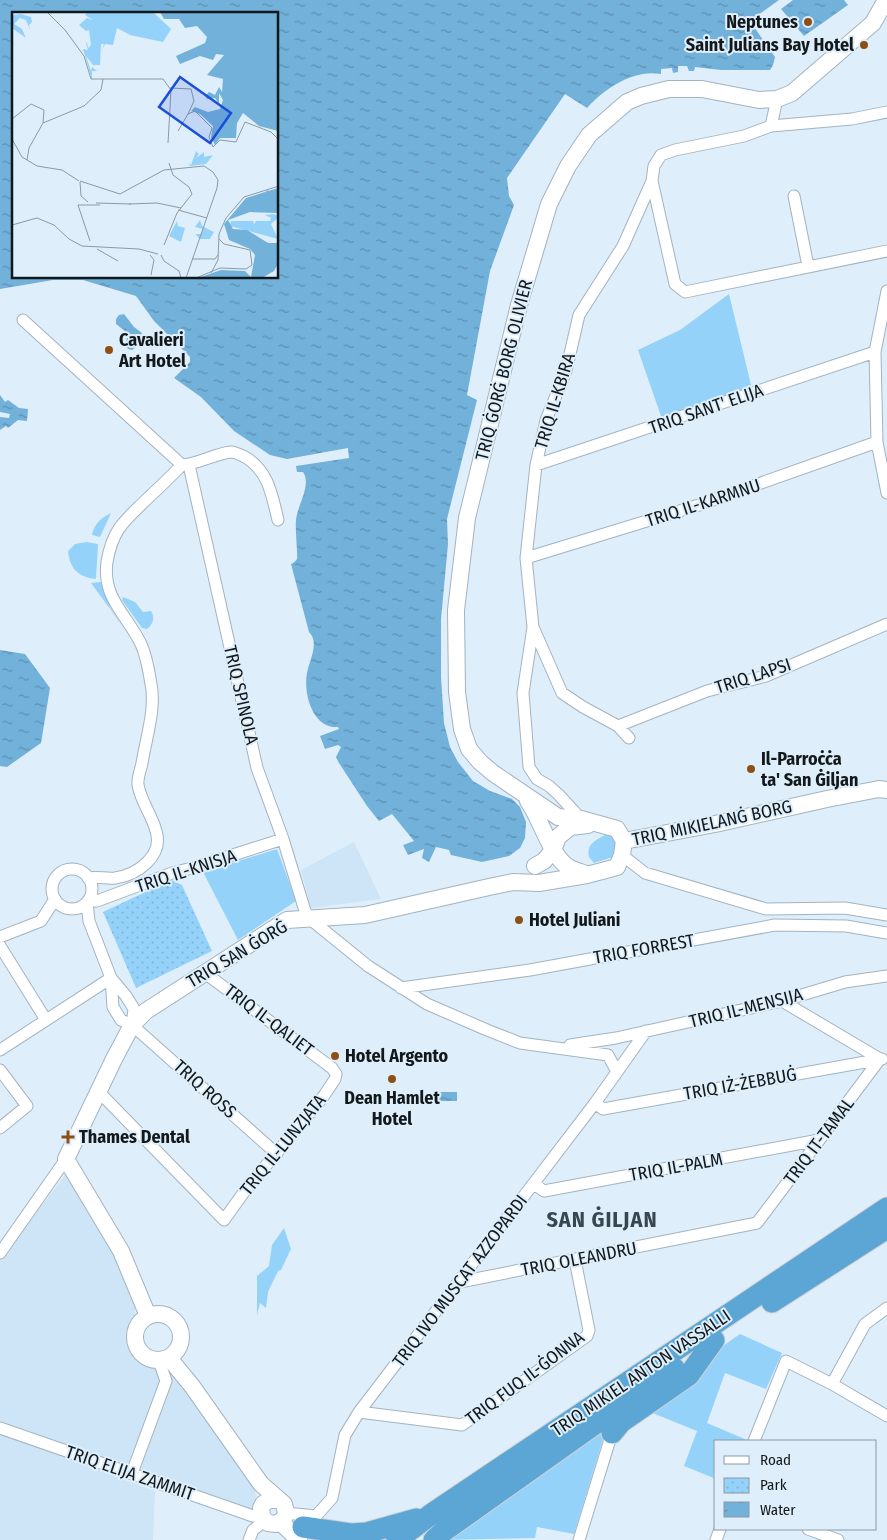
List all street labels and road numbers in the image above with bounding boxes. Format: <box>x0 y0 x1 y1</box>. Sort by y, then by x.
street label: TRIQ ĠORĠ BORG OLIVIER <box>471 277 537 463</box>
street label: TRIQ IL-KBIRA <box>530 350 580 452</box>
street label: TRIQ SANT' ELIJA <box>646 379 767 439</box>
street label: TRIQ IL-KARMNU <box>643 474 763 532</box>
street label: TRIQ SPINOLA <box>219 643 263 747</box>
street label: TRIQ LAPSI <box>712 653 794 699</box>
street label: TRIQ MIKIELANĠ BORG <box>630 795 794 851</box>
street label: TRIQ IL-KNISJA <box>133 844 240 898</box>
street label: TRIQ SAN ĠORĠ <box>183 915 291 993</box>
street label: TRIQ FORREST <box>592 929 697 969</box>
street label: TRIQ IL-QALIET <box>220 979 318 1061</box>
street label: TRIQ IL-MENSIJA <box>687 983 806 1033</box>
street label: TRIQ ROSS <box>169 1055 241 1123</box>
street label: TRIQ IŻ-ŻEBBUĠ <box>682 1063 798 1105</box>
street label: TRIQ IL-LUNZJATA <box>236 1090 331 1200</box>
street label: TRIQ IT-TAMAL <box>779 1093 859 1189</box>
street label: TRIQ IL-PALM <box>628 1148 724 1186</box>
street label: TRIQ IVO MUSCAT AZZOPARDI <box>388 1190 532 1372</box>
street label: TRIQ OLEANDRU <box>519 1237 639 1281</box>
street label: TRIQ MIKIEL ANTON VASSALLI <box>547 1305 735 1441</box>
street label: TRIQ FUQ IL-ĠONNA <box>461 1326 589 1430</box>
street label: TRIQ ELIJA ZAMMIT <box>63 1441 198 1506</box>

